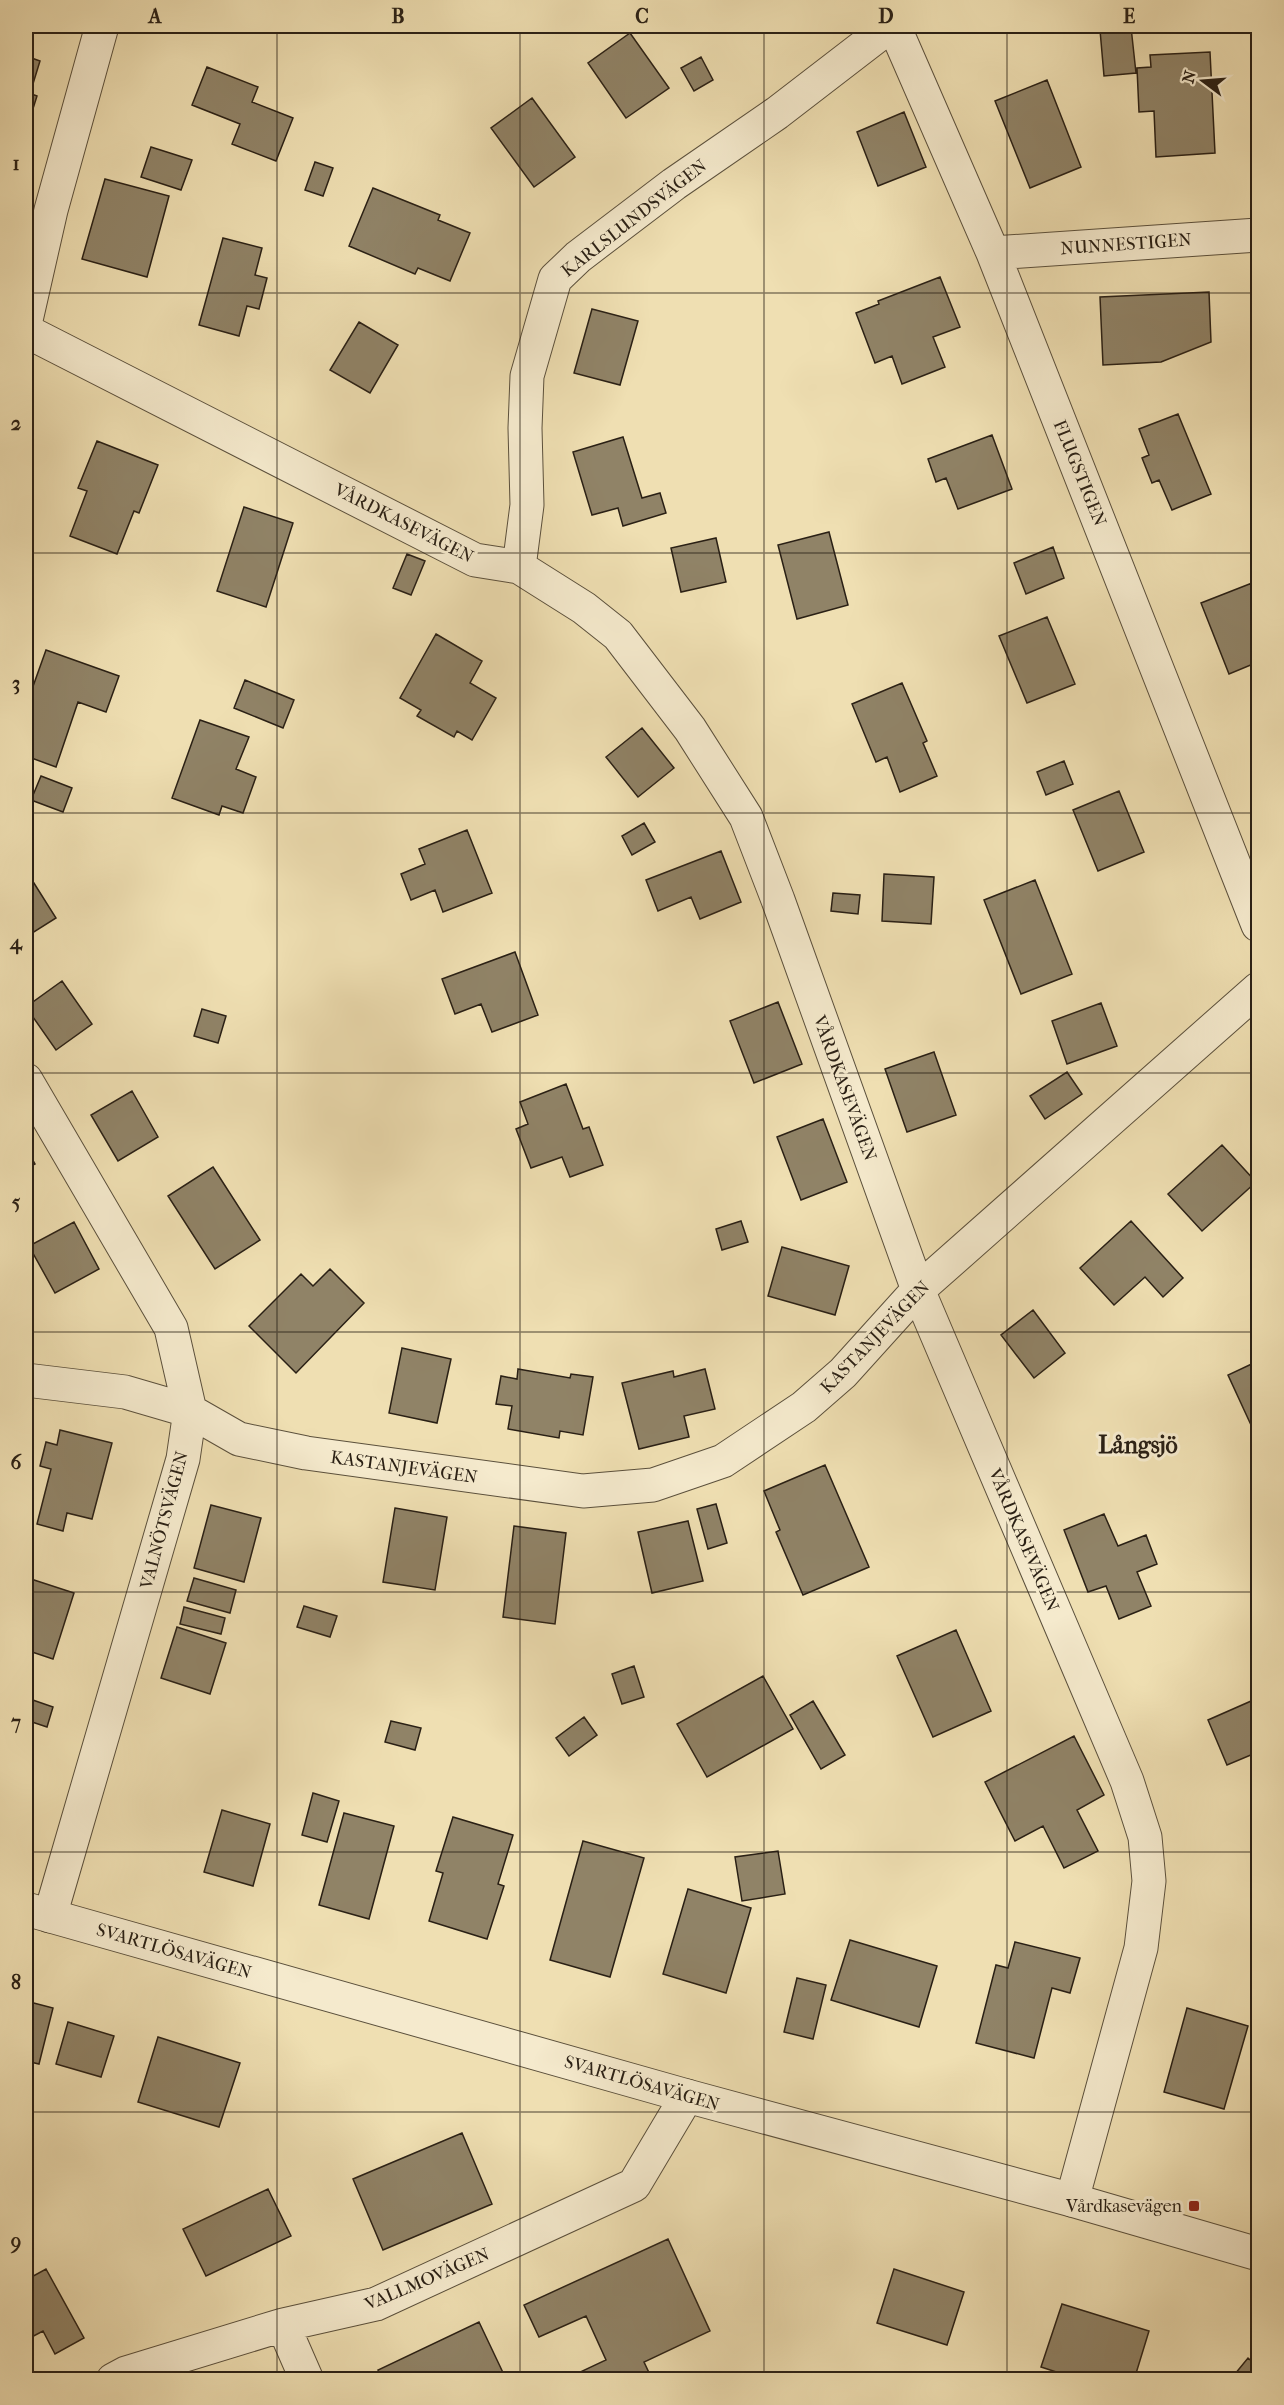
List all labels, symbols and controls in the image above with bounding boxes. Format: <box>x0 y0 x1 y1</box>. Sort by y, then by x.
text: A <box>147 5 163 28</box>
text: B <box>391 5 405 28</box>
text: C <box>635 5 649 28</box>
text: D <box>878 5 894 28</box>
text: E <box>1123 5 1135 28</box>
north arrow <box>1173 51 1233 111</box>
text: N <box>1178 68 1200 85</box>
text: 1 <box>12 152 20 175</box>
street label: KARLSLUNDSVÄGEN <box>557 154 711 282</box>
street label: NUNNESTIGEN <box>1060 229 1193 260</box>
text: 2 <box>11 412 21 435</box>
street label: FLUGSTIGEN <box>1049 417 1110 530</box>
street label: VÅRDKASEVÄGEN <box>330 478 478 568</box>
text: 3 <box>12 672 20 695</box>
text: 4 <box>9 931 23 955</box>
street label: VÅRDKASEVÄGEN <box>808 1011 882 1164</box>
text: 5 <box>12 1191 21 1214</box>
street label: KASTANJEVÄGEN <box>816 1276 935 1398</box>
district label: Långsjö <box>1098 1431 1178 1459</box>
street label: KASTANJEVÄGEN <box>329 1446 479 1488</box>
street label: VALNÖTSVÄGEN <box>135 1448 193 1592</box>
text: 6 <box>11 1451 23 1474</box>
street label: VÅRDKASEVÄGEN <box>984 1464 1064 1615</box>
text: 7 <box>10 1711 21 1734</box>
street label: SVARTLÖSAVÄGEN <box>94 1918 255 1984</box>
text: 8 <box>11 1971 21 1994</box>
street label: SVARTLÖSAVÄGEN <box>562 2050 723 2116</box>
place label: Vårdkasevägen <box>1065 2196 1183 2217</box>
marker: Vårdkasevägen <box>1187 2199 1201 2213</box>
text: 9 <box>10 2231 21 2254</box>
street label: VALLMOVÄGEN <box>360 2243 493 2316</box>

